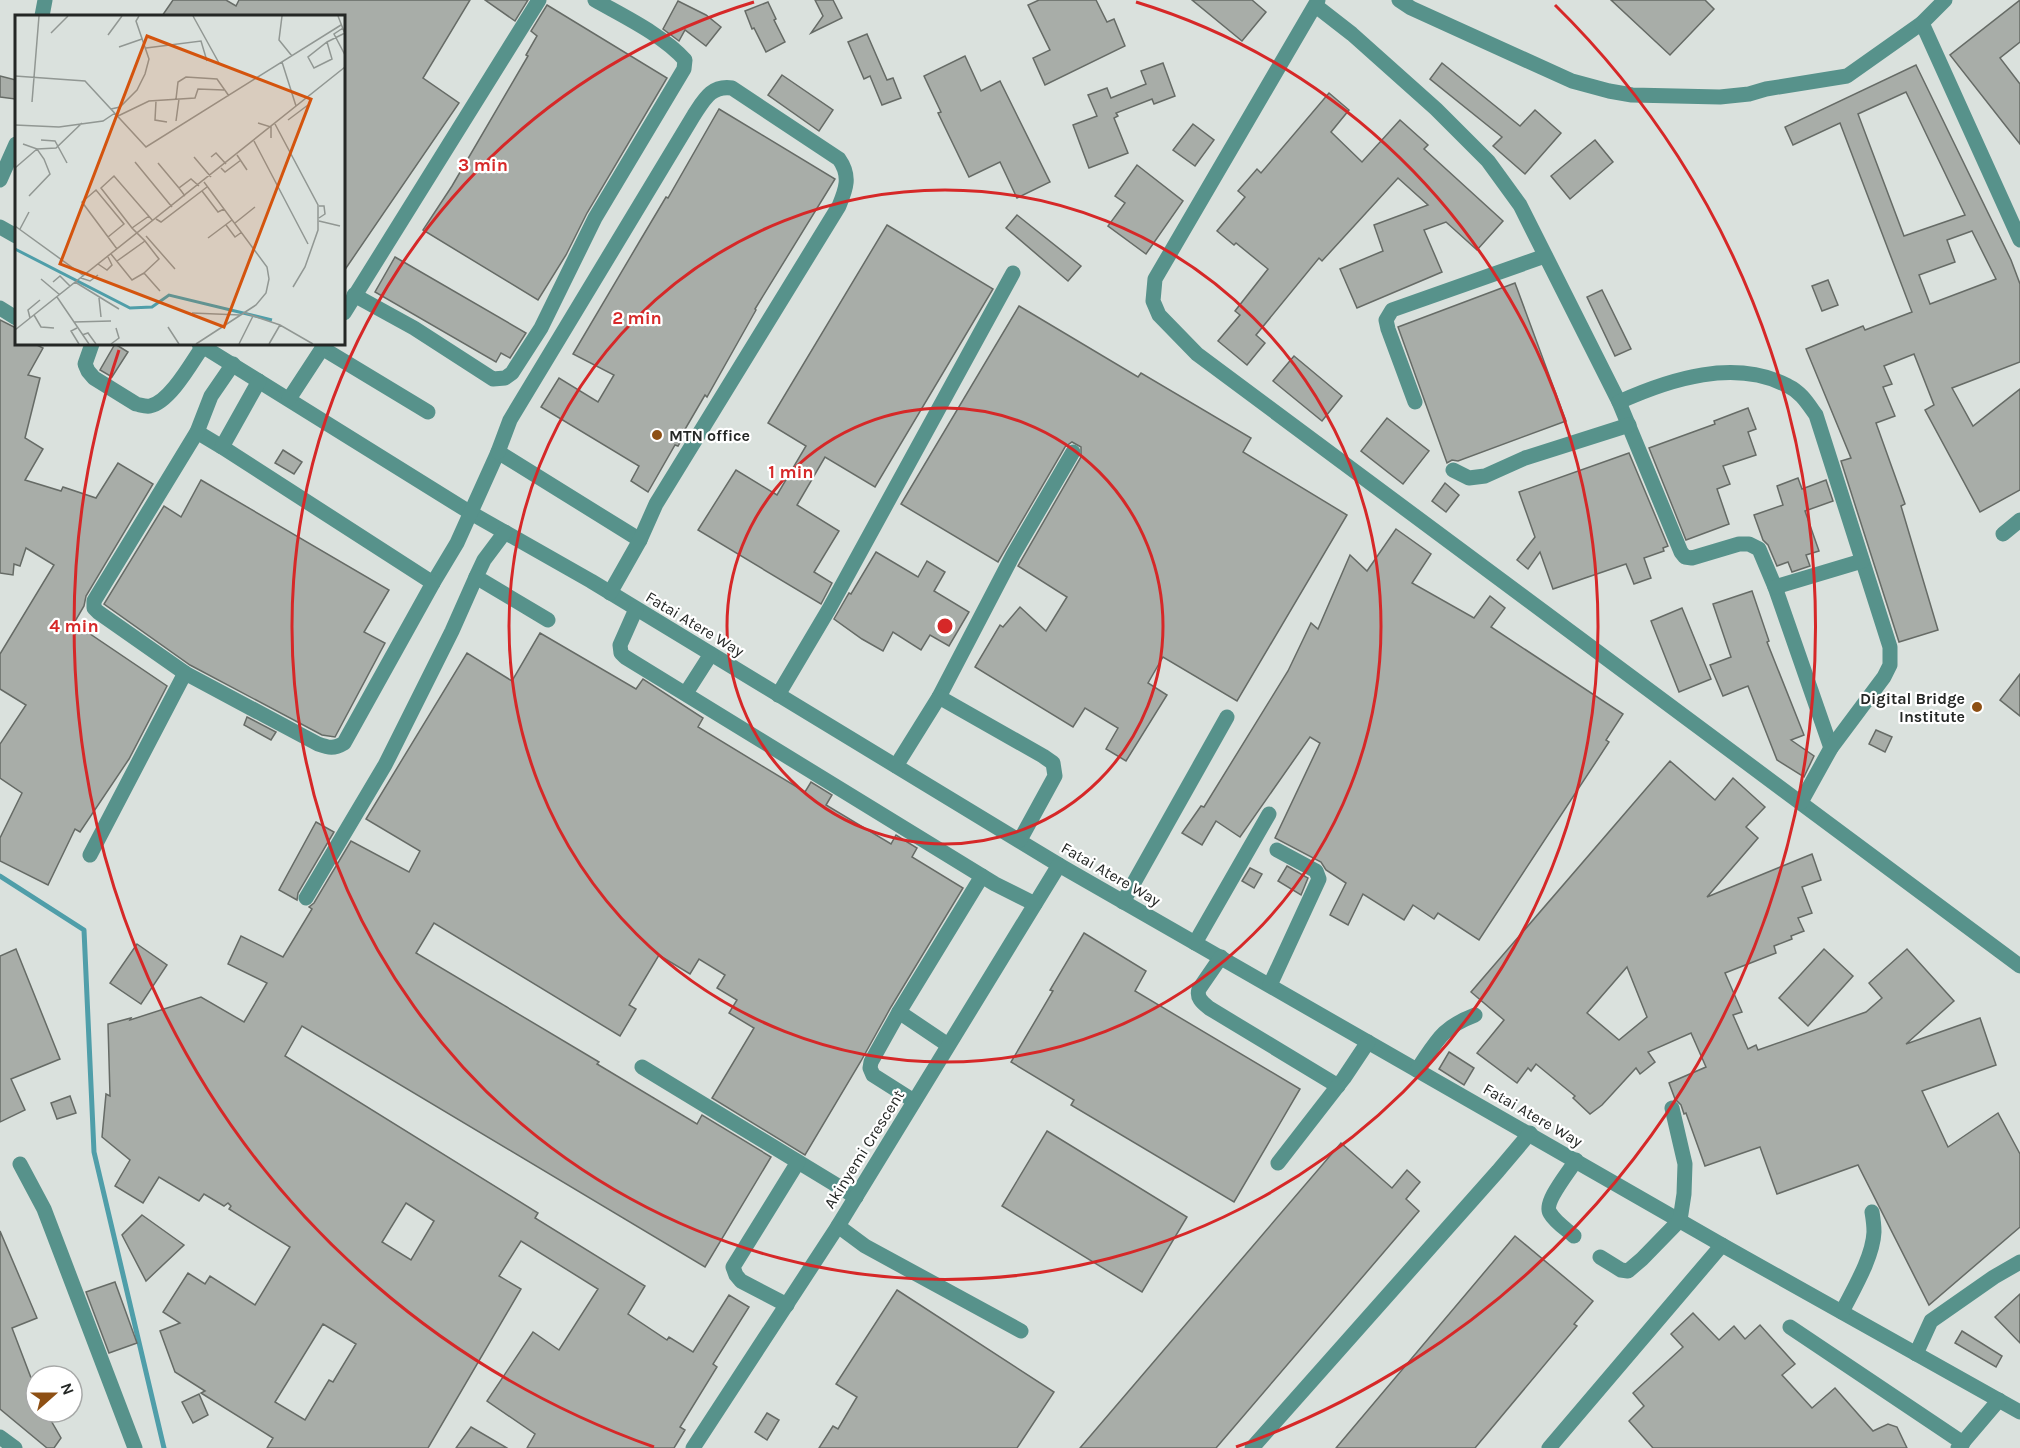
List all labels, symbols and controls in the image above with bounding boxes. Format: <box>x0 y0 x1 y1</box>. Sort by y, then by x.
inset map <box>15 15 345 345</box>
text: 3 min <box>458 154 508 176</box>
text: 2 min <box>612 307 662 329</box>
place label: MTN office <box>669 426 750 445</box>
marker: MTN office <box>650 428 664 442</box>
text: 1 min <box>768 461 814 483</box>
street label: Fatai Atere Way <box>642 587 748 661</box>
text: 4 min <box>49 615 99 637</box>
centre of rings <box>935 616 955 636</box>
place label: Digital Bridge Institute <box>1860 689 1965 726</box>
marker: Digital Bridge Institute <box>1970 700 1984 714</box>
street label: Fatai Atere Way <box>1058 838 1164 910</box>
street label: Fatai Atere Way <box>1480 1079 1586 1151</box>
street label: Akinyemi Crescent <box>820 1086 908 1212</box>
north arrow <box>24 1364 84 1424</box>
text: N <box>57 1380 78 1398</box>

